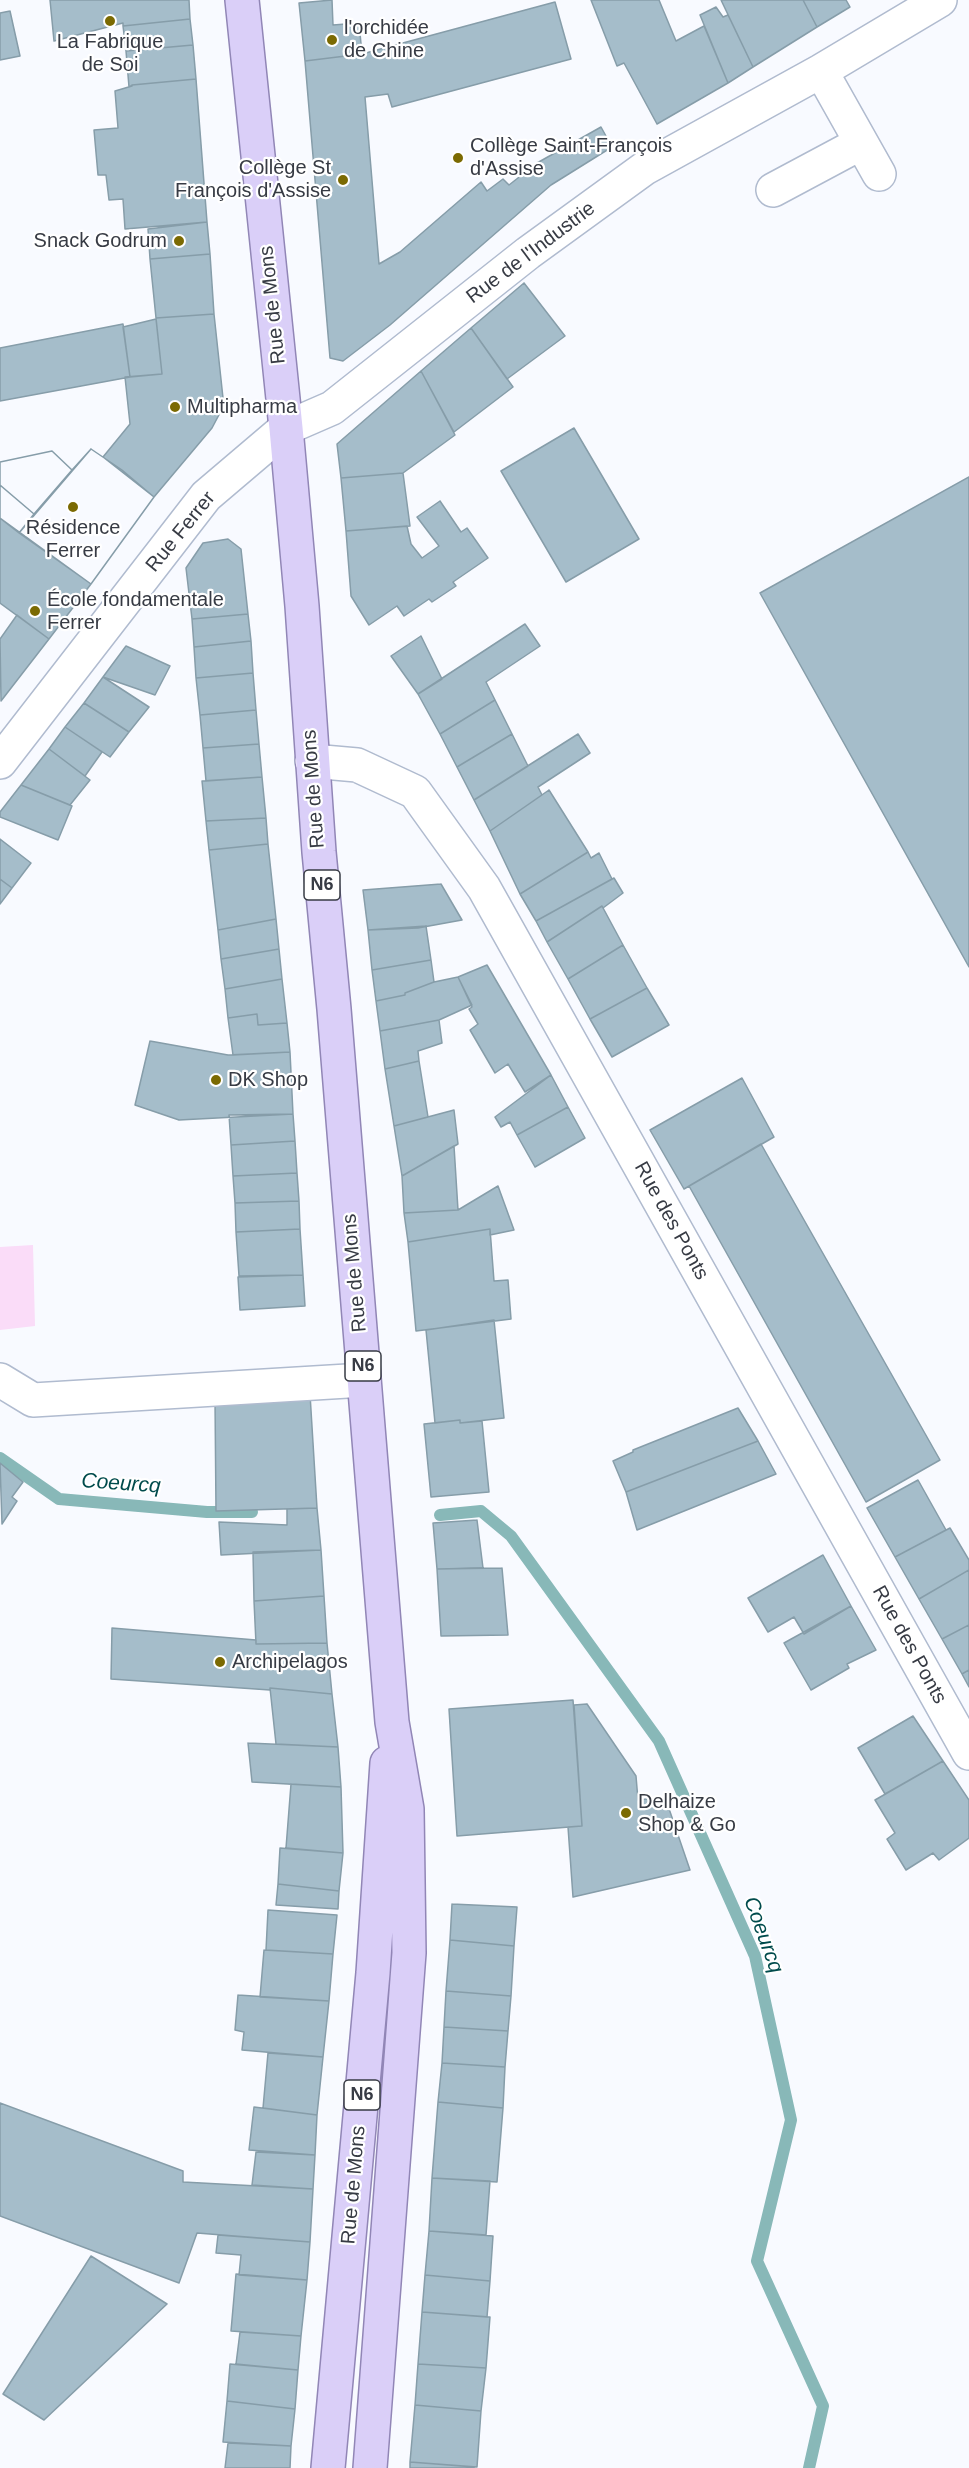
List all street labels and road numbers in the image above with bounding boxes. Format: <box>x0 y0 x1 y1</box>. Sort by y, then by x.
street label: Rue de l'Industrie <box>462 197 600 309</box>
street label: Rue de Mons <box>255 245 291 365</box>
street label: Rue Ferrer <box>141 487 221 577</box>
street label: Rue de Mons <box>298 729 330 849</box>
road number: N6 <box>304 870 340 900</box>
street label: Rue des Ponts <box>629 1158 713 1284</box>
street label: Rue de Mons <box>338 1213 372 1333</box>
road number: N6 <box>345 1351 381 1381</box>
street label: Rue des Ponts <box>867 1582 951 1708</box>
road number: N6 <box>344 2080 380 2110</box>
street label: Rue de Mons <box>337 2125 371 2245</box>

